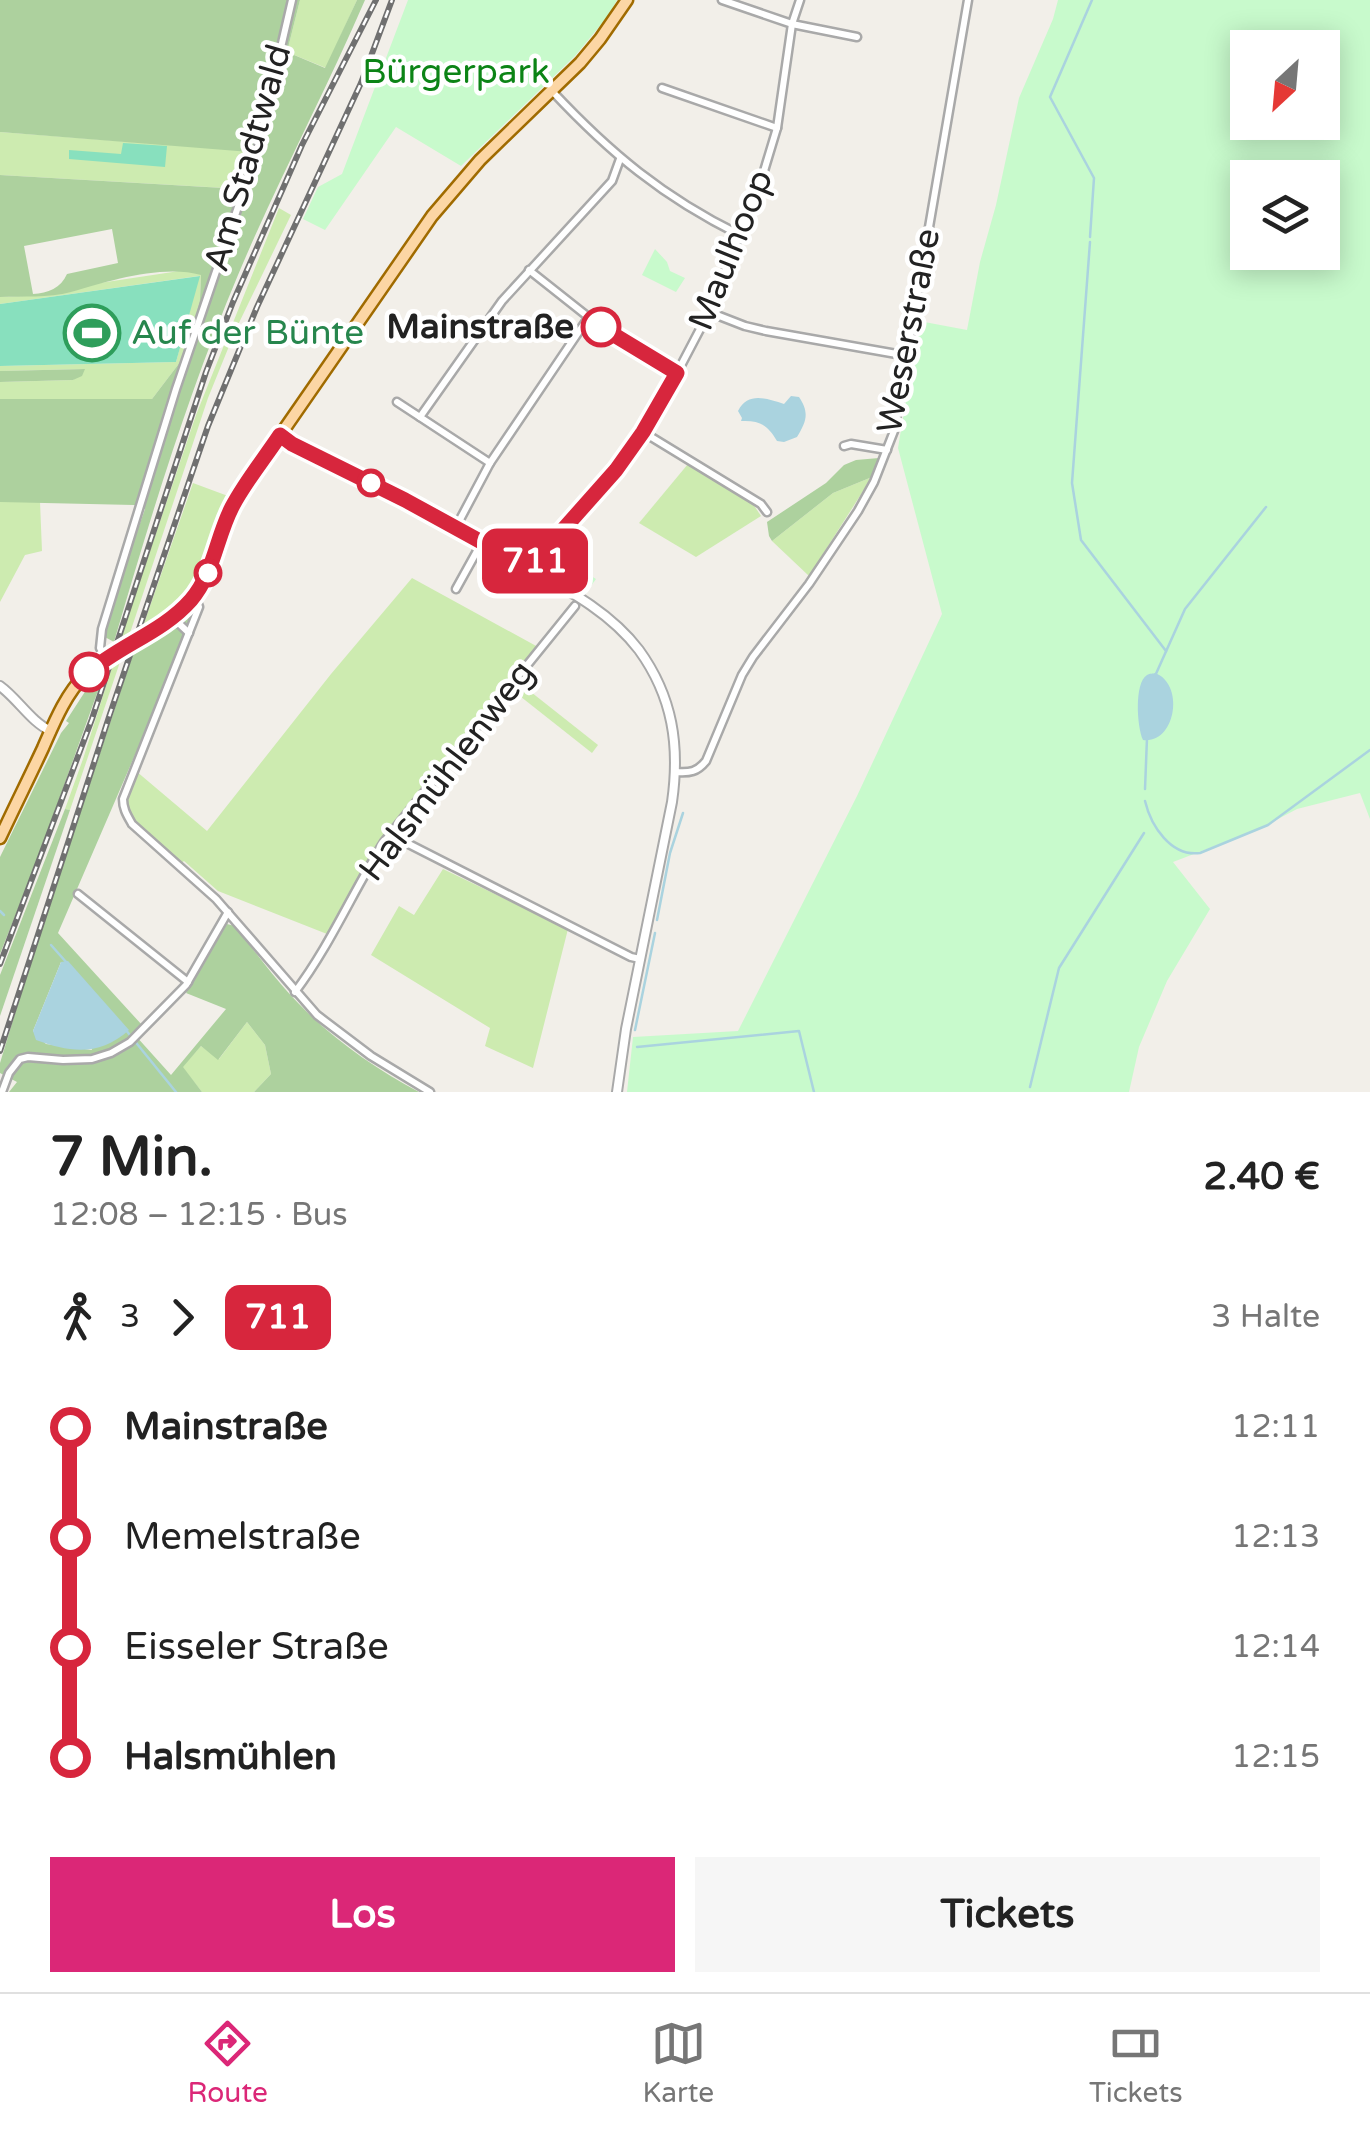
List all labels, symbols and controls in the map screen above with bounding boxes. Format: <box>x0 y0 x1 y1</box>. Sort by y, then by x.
north arrow <box>1230 30 1340 140</box>
map controls <box>1230 30 1340 270</box>
street label: Am Stadtwald <box>196 40 300 276</box>
park label: Bürgerpark <box>362 51 550 93</box>
button: layers <box>1230 160 1340 270</box>
street label: Maulhoop <box>680 164 782 336</box>
street label: Weserstraße <box>869 225 949 437</box>
sports icon: Auf der Bünte <box>62 303 122 363</box>
place label: Mainstraße <box>386 306 574 348</box>
marker: Mainstraße <box>582 308 620 346</box>
place label: Auf der Bünte <box>131 312 364 354</box>
unlabelled marker <box>358 470 384 496</box>
line badge: 711 <box>478 528 592 594</box>
text: 711 <box>502 540 568 582</box>
unlabelled marker <box>195 560 221 586</box>
street label: Halsmühlenweg <box>350 652 544 890</box>
unlabelled marker <box>70 653 108 691</box>
text: 7 Min. <box>50 1125 213 1191</box>
text: 2.40 € <box>1203 1154 1320 1200</box>
text: 12:08 – 12:15 · Bus <box>50 1196 348 1234</box>
icon: walk <box>50 1290 105 1345</box>
icon: forward <box>155 1290 210 1345</box>
text: 711 <box>245 1296 311 1338</box>
text: 3 <box>120 1298 140 1336</box>
text: 3 Halte <box>1211 1298 1320 1336</box>
text: Mainstraße <box>124 1404 328 1450</box>
text: 12:11 <box>1231 1408 1320 1446</box>
text: Memelstraße <box>124 1514 361 1560</box>
text: 12:13 <box>1231 1518 1320 1556</box>
text: Eisseler Straße <box>124 1624 389 1670</box>
text: 12:14 <box>1231 1628 1320 1666</box>
text: Halsmühlen <box>124 1734 337 1780</box>
text: 12:15 <box>1231 1738 1320 1776</box>
button: Los <box>50 1857 675 1972</box>
button: Tickets <box>695 1857 1320 1972</box>
tab: Route <box>187 2016 268 2110</box>
tab: Karte <box>643 2016 714 2110</box>
tab: Tickets <box>1089 2016 1183 2110</box>

